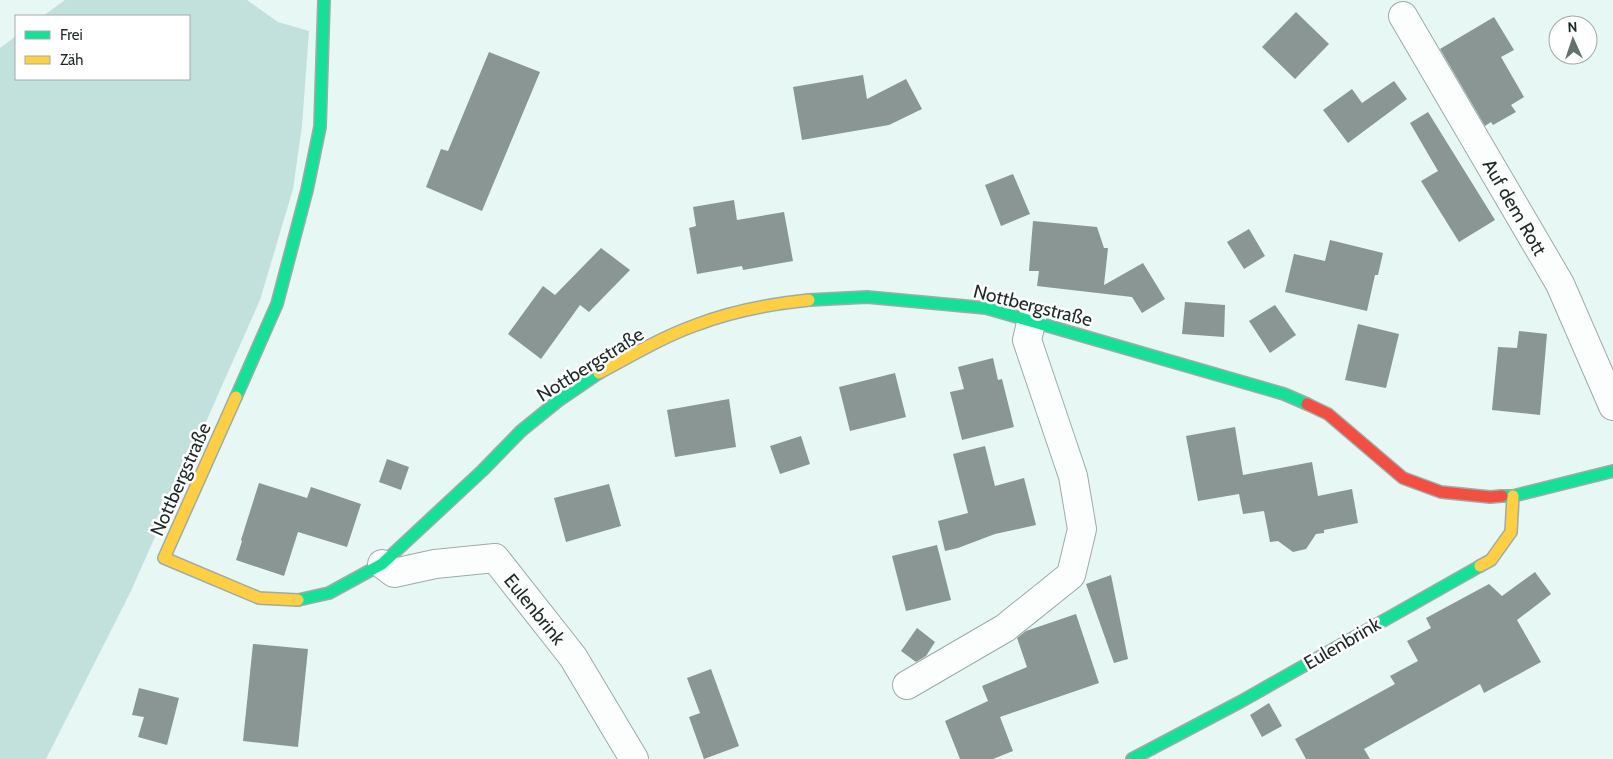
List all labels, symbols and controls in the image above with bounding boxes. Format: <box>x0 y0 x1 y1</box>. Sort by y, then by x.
legend <box>15 15 190 80</box>
north arrow <box>1548 15 1598 65</box>
text: N <box>1567 18 1578 36</box>
text: Frei <box>60 26 83 44</box>
text: Zäh <box>60 51 83 69</box>
street label: Auf dem Rott <box>1478 155 1552 260</box>
street label: Nottbergstraße <box>971 280 1095 331</box>
street label: Nottbergstraße <box>533 322 648 406</box>
street label: Nottbergstraße <box>145 419 216 539</box>
street label: Eulenbrink <box>499 569 570 650</box>
street label: Eulenbrink <box>1300 612 1385 675</box>

